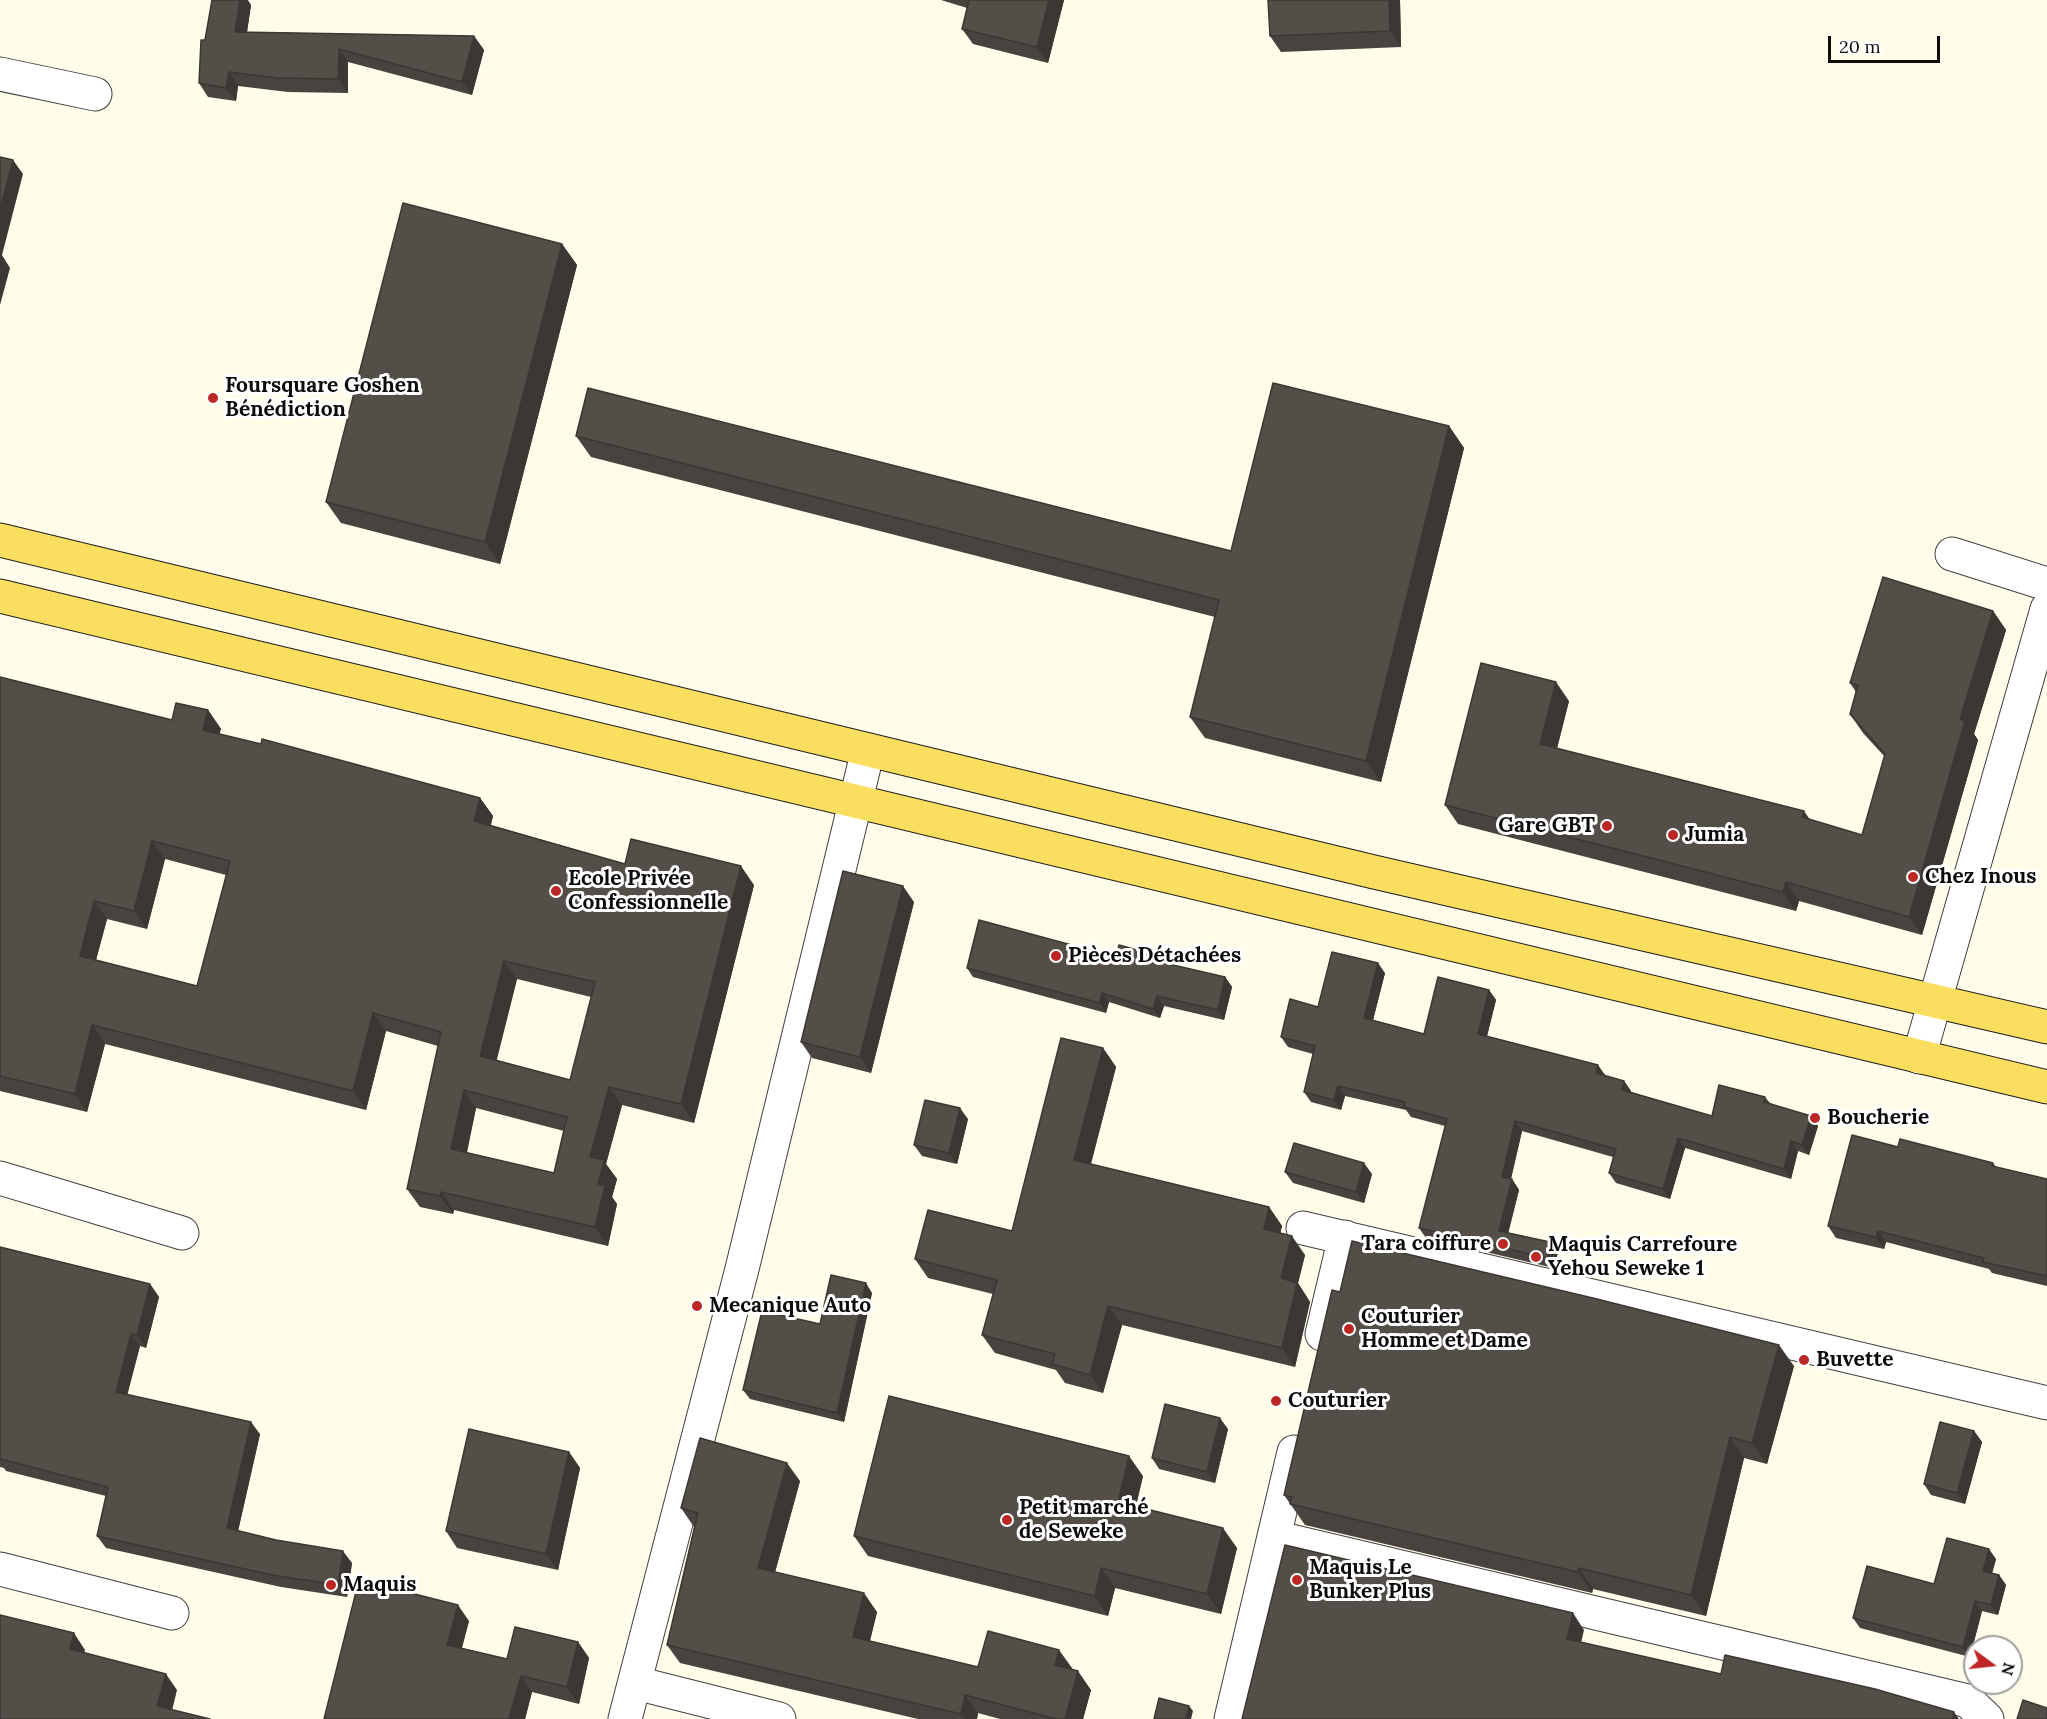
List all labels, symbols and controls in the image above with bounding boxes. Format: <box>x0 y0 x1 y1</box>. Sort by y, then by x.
scale bar <box>1831 24 1944 62</box>
text: 20 m <box>1839 35 1881 58</box>
place label: Foursquare Goshen Bénédiction <box>225 373 420 423</box>
marker: Foursquare Goshen Bénédiction <box>206 391 220 405</box>
place label: Gare GBT <box>1498 813 1595 839</box>
marker: Gare GBT <box>1600 819 1614 833</box>
place label: Jumia <box>1685 822 1744 848</box>
marker: Jumia <box>1666 828 1680 842</box>
place label: Chez Inous <box>1925 864 2036 890</box>
place label: Ecole Privée Confessionnelle <box>568 866 728 916</box>
marker: Chez Inous <box>1906 870 1920 884</box>
marker: Ecole Privée Confessionnelle <box>549 884 563 898</box>
place label: Pièces Détachées <box>1068 943 1241 969</box>
marker: Pièces Détachées <box>1049 949 1063 963</box>
place label: Boucherie <box>1827 1105 1929 1131</box>
marker: Boucherie <box>1808 1111 1822 1125</box>
place label: Tara coiffure <box>1361 1231 1491 1257</box>
place label: Maquis Carrefoure Yehou Seweke 1 <box>1548 1232 1737 1282</box>
marker: Tara coiffure <box>1496 1237 1510 1251</box>
marker: Maquis Carrefoure Yehou Seweke 1 <box>1529 1250 1543 1264</box>
place label: Mecanique Auto <box>709 1293 871 1319</box>
marker: Mecanique Auto <box>690 1299 704 1313</box>
place label: Couturier Homme et Dame <box>1361 1304 1528 1354</box>
marker: Couturier Homme et Dame <box>1342 1322 1356 1336</box>
place label: Buvette <box>1816 1347 1894 1373</box>
marker: Buvette <box>1797 1353 1811 1367</box>
place label: Couturier <box>1288 1388 1387 1414</box>
marker: Couturier <box>1269 1394 1283 1408</box>
place label: Petit marché de Seweke <box>1019 1495 1148 1545</box>
marker: Petit marché de Seweke <box>1000 1513 1014 1527</box>
place label: Maquis Le Bunker Plus <box>1309 1555 1431 1605</box>
place label: Maquis <box>343 1572 416 1598</box>
marker: Maquis Le Bunker Plus <box>1290 1573 1304 1587</box>
marker: Maquis <box>324 1578 338 1592</box>
north arrow <box>1963 1635 2023 1695</box>
text: N <box>1997 1661 2020 1678</box>

